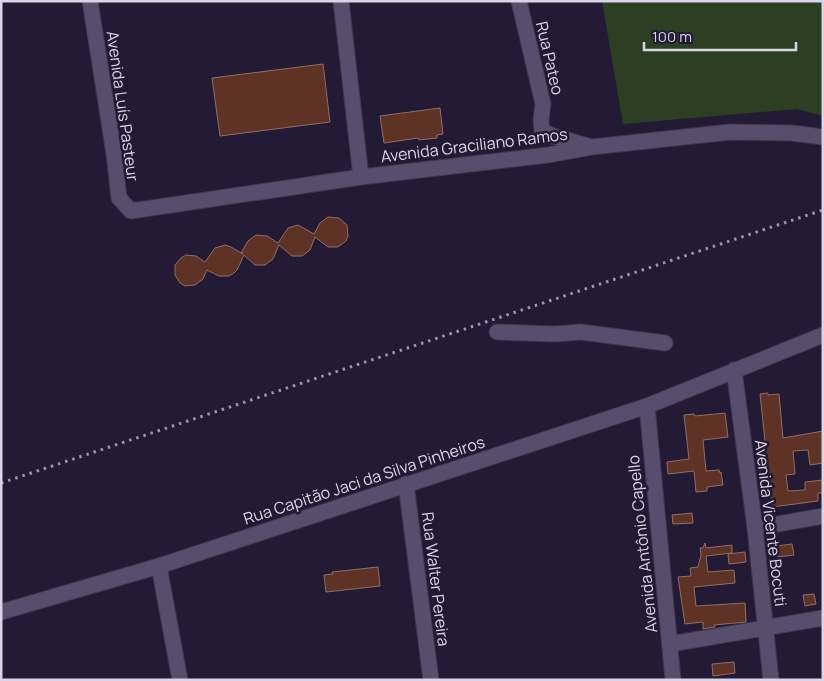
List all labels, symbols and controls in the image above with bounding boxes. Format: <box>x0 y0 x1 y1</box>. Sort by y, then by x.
street label: Rua Pateo <box>531 19 569 97</box>
scale bar <box>644 20 796 52</box>
text: 100 m <box>652 26 692 47</box>
street label: Avenida Luís Pasteur <box>102 29 144 183</box>
street label: Avenida Graciliano Ramos <box>379 123 569 167</box>
street label: Rua Capitão Jaci da Silva Pinheiros <box>240 431 488 529</box>
street label: Avenida Vicente Bocuti <box>750 438 792 608</box>
street label: Avenida Antônio Capello <box>622 454 662 634</box>
street label: Rua Walter Pereira <box>417 511 455 647</box>

